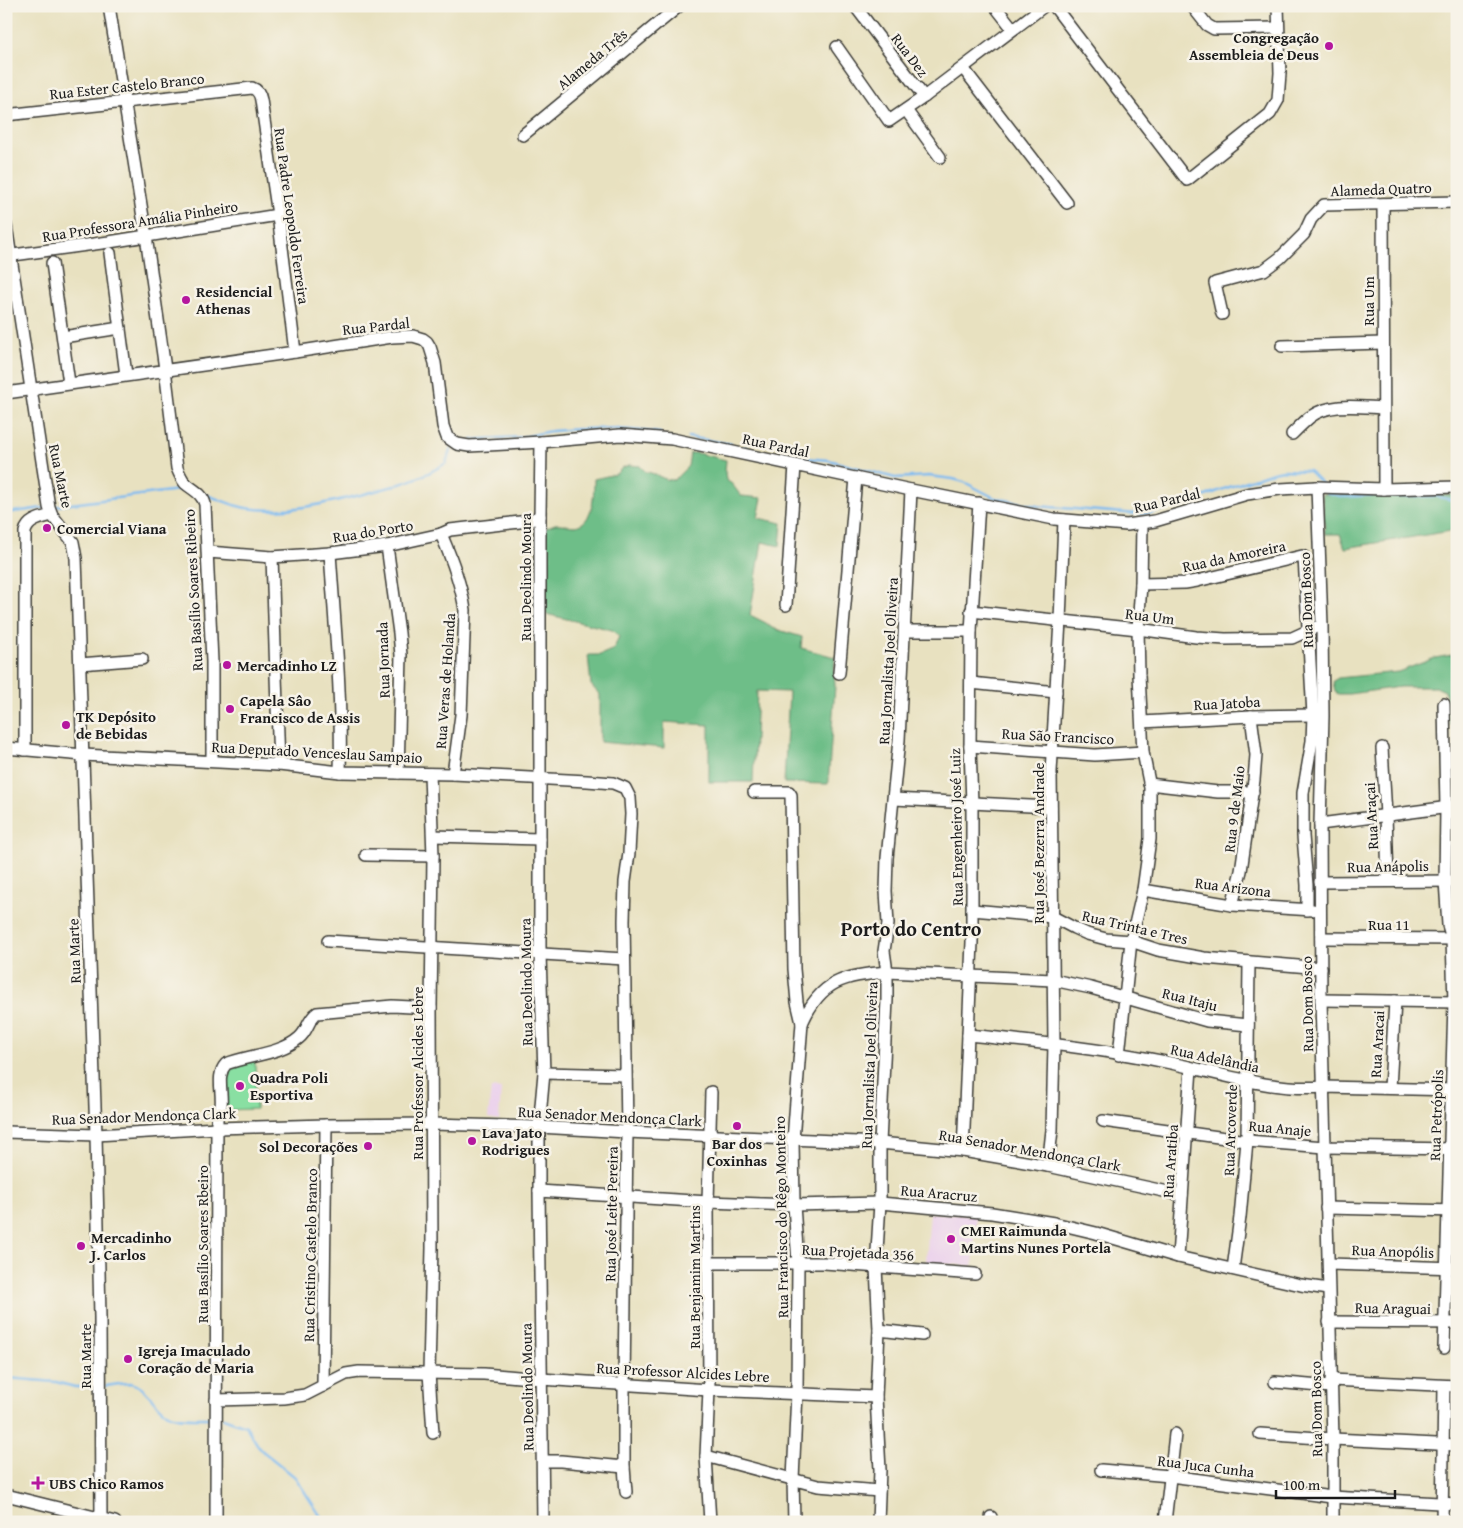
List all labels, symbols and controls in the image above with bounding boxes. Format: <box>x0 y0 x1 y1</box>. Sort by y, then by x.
street label: Alameda Três <box>552 23 632 95</box>
place label: Congregação Assembleia de Deus <box>1189 27 1319 65</box>
street label: Rua Dez <box>887 29 934 82</box>
marker: Congregação Assembleia de Deus <box>1323 40 1335 52</box>
street label: Rua Ester Castelo Branco <box>49 67 206 105</box>
street label: Rua Padre Leopoldo Ferreira <box>269 126 315 306</box>
street label: Alameda Quatro <box>1330 177 1432 201</box>
street label: Rua Professora Amália Pinheiro <box>41 195 240 247</box>
street label: Rua Um <box>1358 276 1379 326</box>
place label: Residencial Athenas <box>196 281 273 319</box>
marker: Residencial Athenas <box>180 294 192 306</box>
street label: Rua Pardal <box>341 312 411 340</box>
street label: Rua Pardal <box>741 428 811 462</box>
street label: Rua Marte <box>44 442 78 510</box>
street label: Rua Pardal <box>1132 482 1202 518</box>
street label: Rua Basílio Soares Ribeiro <box>178 508 208 671</box>
street label: Rua Deolindo Moura <box>515 513 536 641</box>
street label: Rua do Porto <box>331 514 415 548</box>
place label: Comercial Viana <box>57 518 167 539</box>
marker: Comercial Viana <box>41 522 53 534</box>
street label: Rua da Amoreira <box>1181 535 1287 577</box>
street label: Rua Dom Bosco <box>1294 551 1318 648</box>
street label: Rua Jornalista Joel Oliveira <box>873 577 903 745</box>
street label: Rua Um <box>1124 603 1176 630</box>
street label: Rua Veras de Holanda <box>430 612 460 750</box>
street label: Rua Jornada <box>371 622 395 698</box>
place label: Mercadinho LZ <box>237 655 337 676</box>
marker: Mercadinho LZ <box>221 659 233 671</box>
place label: Capela Sâo Francisco de Assis <box>240 690 360 728</box>
street label: Rua Jatoba <box>1193 691 1261 715</box>
marker: Capela Sâo Francisco de Assis <box>224 703 236 715</box>
place label: TK Depósito de Bebidas <box>76 706 156 744</box>
marker: TK Depósito de Bebidas <box>60 719 72 731</box>
street label: Rua São Francisco <box>1001 723 1115 749</box>
street label: Rua Deputado Venceslau Sampaio <box>211 736 423 768</box>
street label: Rua Engenheiro José Luiz <box>944 748 968 906</box>
street label: Rua José Bezerra Andrade <box>1028 762 1049 924</box>
street label: Rua 9 de Maio <box>1218 764 1250 854</box>
street label: Rua Araçai <box>1359 782 1383 850</box>
street label: Rua Anápolis <box>1347 855 1429 877</box>
street label: Rua Arizona <box>1194 872 1272 902</box>
street label: Rua Trinta e Tres <box>1080 905 1190 949</box>
district label: Porto do Centro <box>841 914 982 943</box>
street label: Rua 11 <box>1368 914 1410 935</box>
street label: Rua Marte <box>62 918 86 984</box>
street label: Rua Deolindo Moura <box>514 918 538 1046</box>
street label: Rua Dom Bosco <box>1296 956 1318 1052</box>
street label: Rua Jornalista Joel Oliveira <box>856 981 882 1149</box>
street label: Rua Itaju <box>1160 982 1221 1016</box>
street label: Rua Professor Alcides Lebre <box>407 986 428 1160</box>
street label: Rua Aracai <box>1365 1010 1389 1078</box>
street label: Rua Adelândia <box>1169 1038 1261 1078</box>
place label: Quadra Poli Esportiva <box>250 1067 328 1105</box>
street label: Rua Petrópolis <box>1424 1069 1448 1161</box>
marker: Quadra Poli Esportiva <box>234 1080 246 1092</box>
street label: Rua Arcoverde <box>1218 1084 1242 1176</box>
street label: Rua Senador Mendonça Clark <box>517 1101 703 1131</box>
street label: Rua Senador Mendonça Clark <box>52 1102 237 1130</box>
street label: Rua Francisco do Rêgo Monteiro <box>769 1115 793 1318</box>
street label: Rua Anaje <box>1248 1115 1312 1141</box>
marker: Bar dos Coxinhas <box>731 1120 743 1132</box>
place label: Lava Jato Rodrigues <box>482 1122 550 1160</box>
street label: Rua Aratiba <box>1157 1123 1183 1199</box>
street label: Rua Senador Mendonça Clark <box>937 1124 1123 1176</box>
place label: Bar dos Coxinhas <box>707 1133 767 1171</box>
marker: Lava Jato Rodrigues <box>466 1135 478 1147</box>
place label: Sol Decorações <box>259 1136 358 1157</box>
marker: Sol Decorações <box>362 1140 374 1152</box>
street label: Rua José Leite Pereira <box>599 1146 623 1282</box>
street label: Rua Basílio Soares Rbeiro <box>192 1165 213 1323</box>
street label: Rua Cristino Castelo Branco <box>298 1168 322 1342</box>
street label: Rua Aracruz <box>900 1179 979 1207</box>
street label: Rua Benjamim Martins <box>684 1205 705 1349</box>
place label: CMEI Raimunda Martins Nunes Portela <box>961 1220 1111 1258</box>
place label: Mercadinho J. Carlos <box>88 1227 172 1265</box>
marker: CMEI Raimunda Martins Nunes Portela <box>945 1233 957 1245</box>
street label: Rua Projetada 356 <box>801 1239 915 1265</box>
street label: Rua Anopólis <box>1351 1239 1435 1263</box>
marker: Mercadinho J. Carlos <box>75 1240 87 1252</box>
street label: Rua Araguai <box>1355 1297 1431 1319</box>
street label: Rua Marte <box>75 1323 96 1389</box>
street label: Rua Deolindo Moura <box>515 1323 539 1451</box>
place label: Igreja Imaculado Coração de Maria <box>138 1340 254 1378</box>
marker: Igreja Imaculado Coração de Maria <box>122 1353 134 1365</box>
street label: Rua Professor Alcides Lebre <box>596 1357 770 1387</box>
street label: Rua Dom Bosco <box>1305 1361 1327 1457</box>
street label: Rua Juca Cunha <box>1156 1450 1256 1482</box>
scale bar <box>1276 1468 1394 1500</box>
place label: UBS Chico Ramos <box>49 1473 164 1494</box>
text: 100 m <box>1283 1474 1321 1495</box>
marker: UBS Chico Ramos <box>31 1476 45 1490</box>

